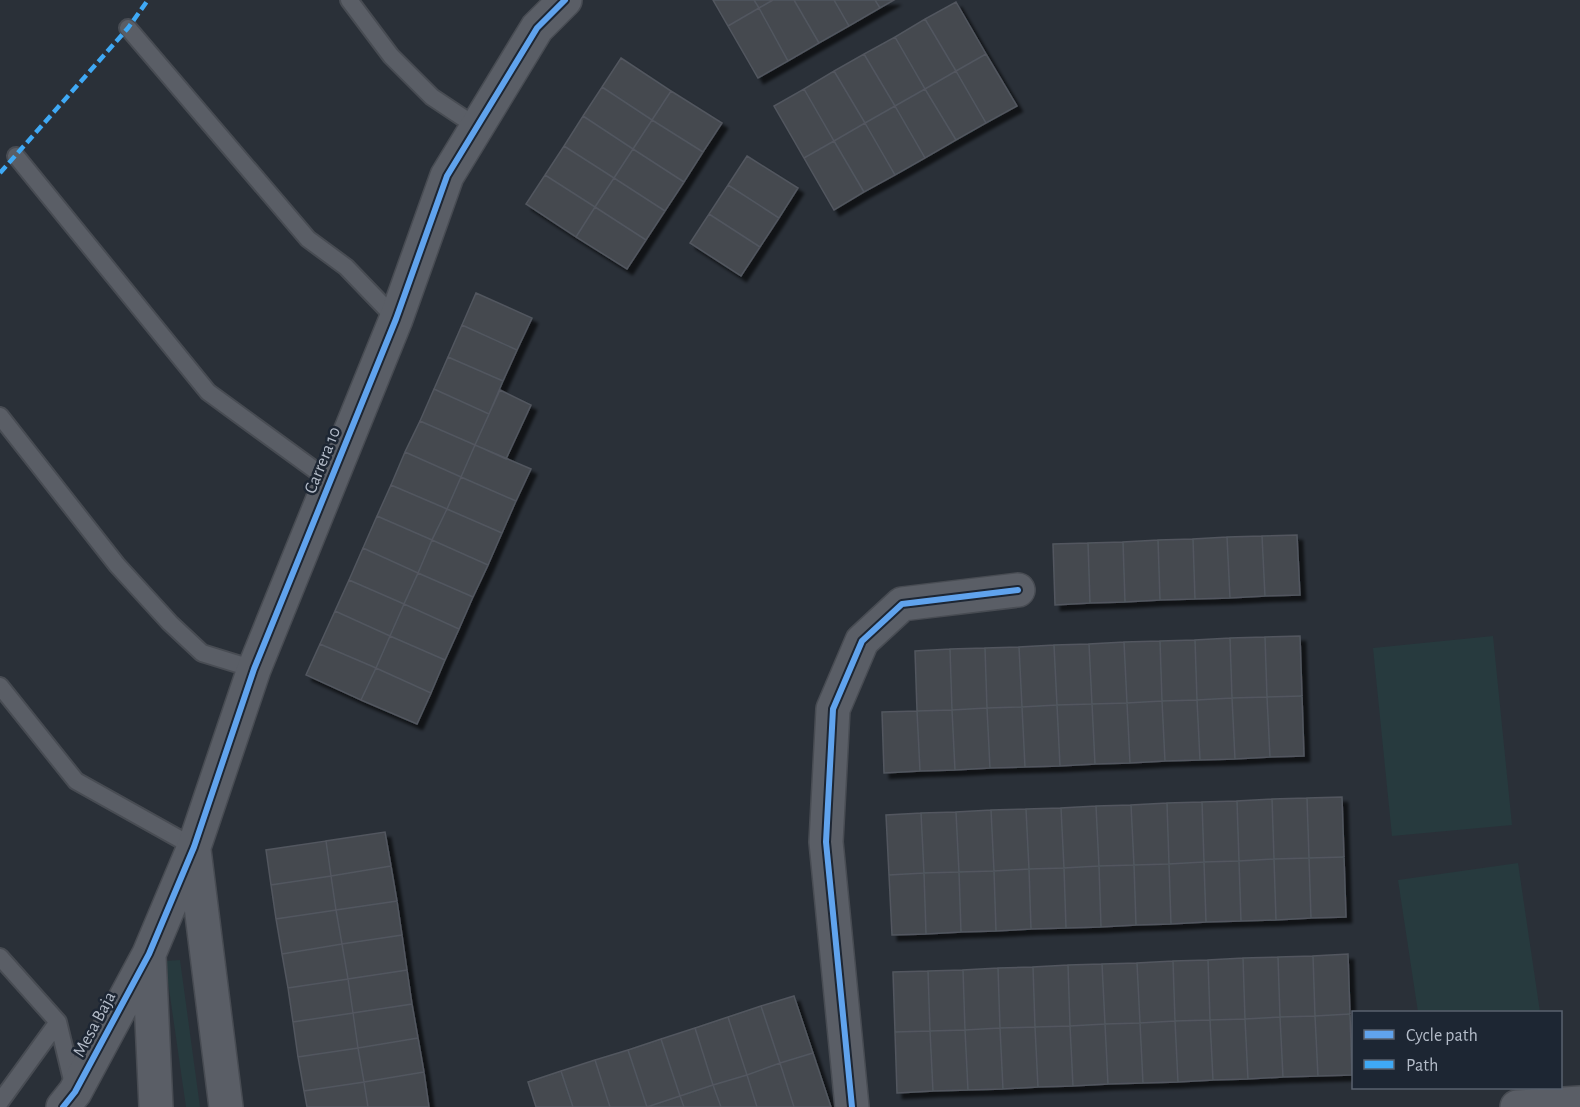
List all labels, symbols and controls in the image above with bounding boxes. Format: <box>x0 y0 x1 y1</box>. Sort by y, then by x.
street label: Carrera 10 <box>301 425 344 496</box>
street label: Mesa Baja <box>70 989 120 1060</box>
legend <box>1352 1011 1562 1089</box>
text: Cycle path <box>1406 1027 1478 1045</box>
text: Path <box>1406 1057 1438 1075</box>

